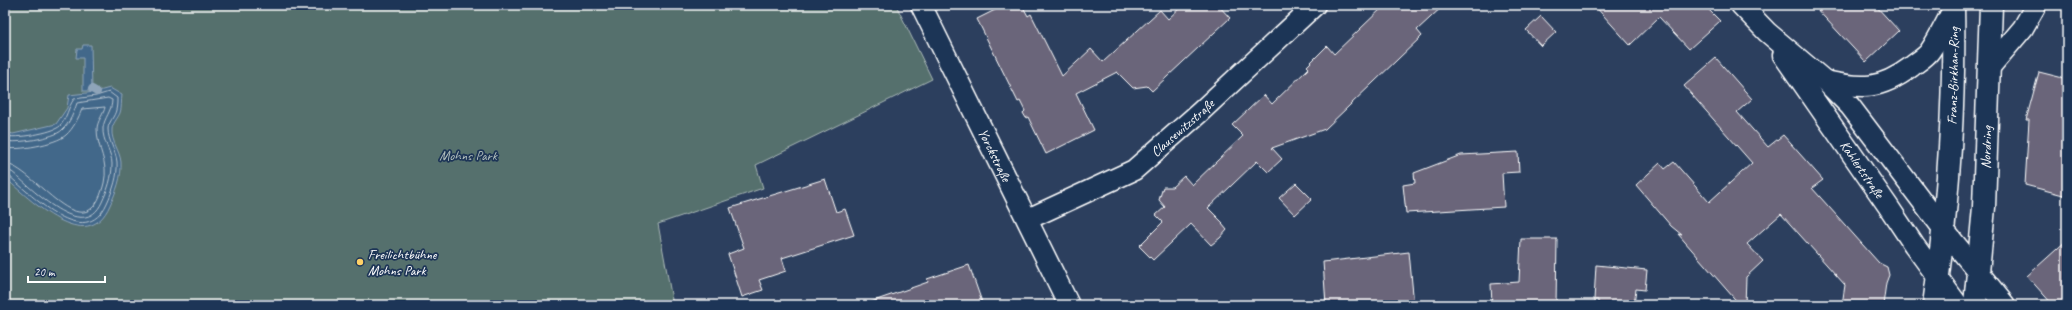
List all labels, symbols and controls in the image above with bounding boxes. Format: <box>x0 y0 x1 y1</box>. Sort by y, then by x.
street label: Franz-Birkhan-Ring <box>1943 26 1962 125</box>
street label: Clausewitzstraße <box>1147 94 1219 160</box>
street label: Nordring <box>1977 125 1996 169</box>
street label: Yorckstraße <box>974 126 1015 186</box>
street label: Kahlertstraße <box>1836 137 1889 203</box>
park label: Mohns Park <box>439 147 498 164</box>
place label: Freilichtbühne Mohns Park <box>368 246 438 279</box>
marker: Freilichtbühne Mohns Park <box>355 257 365 267</box>
scale bar <box>28 258 105 284</box>
text: 20 m <box>34 264 56 280</box>

